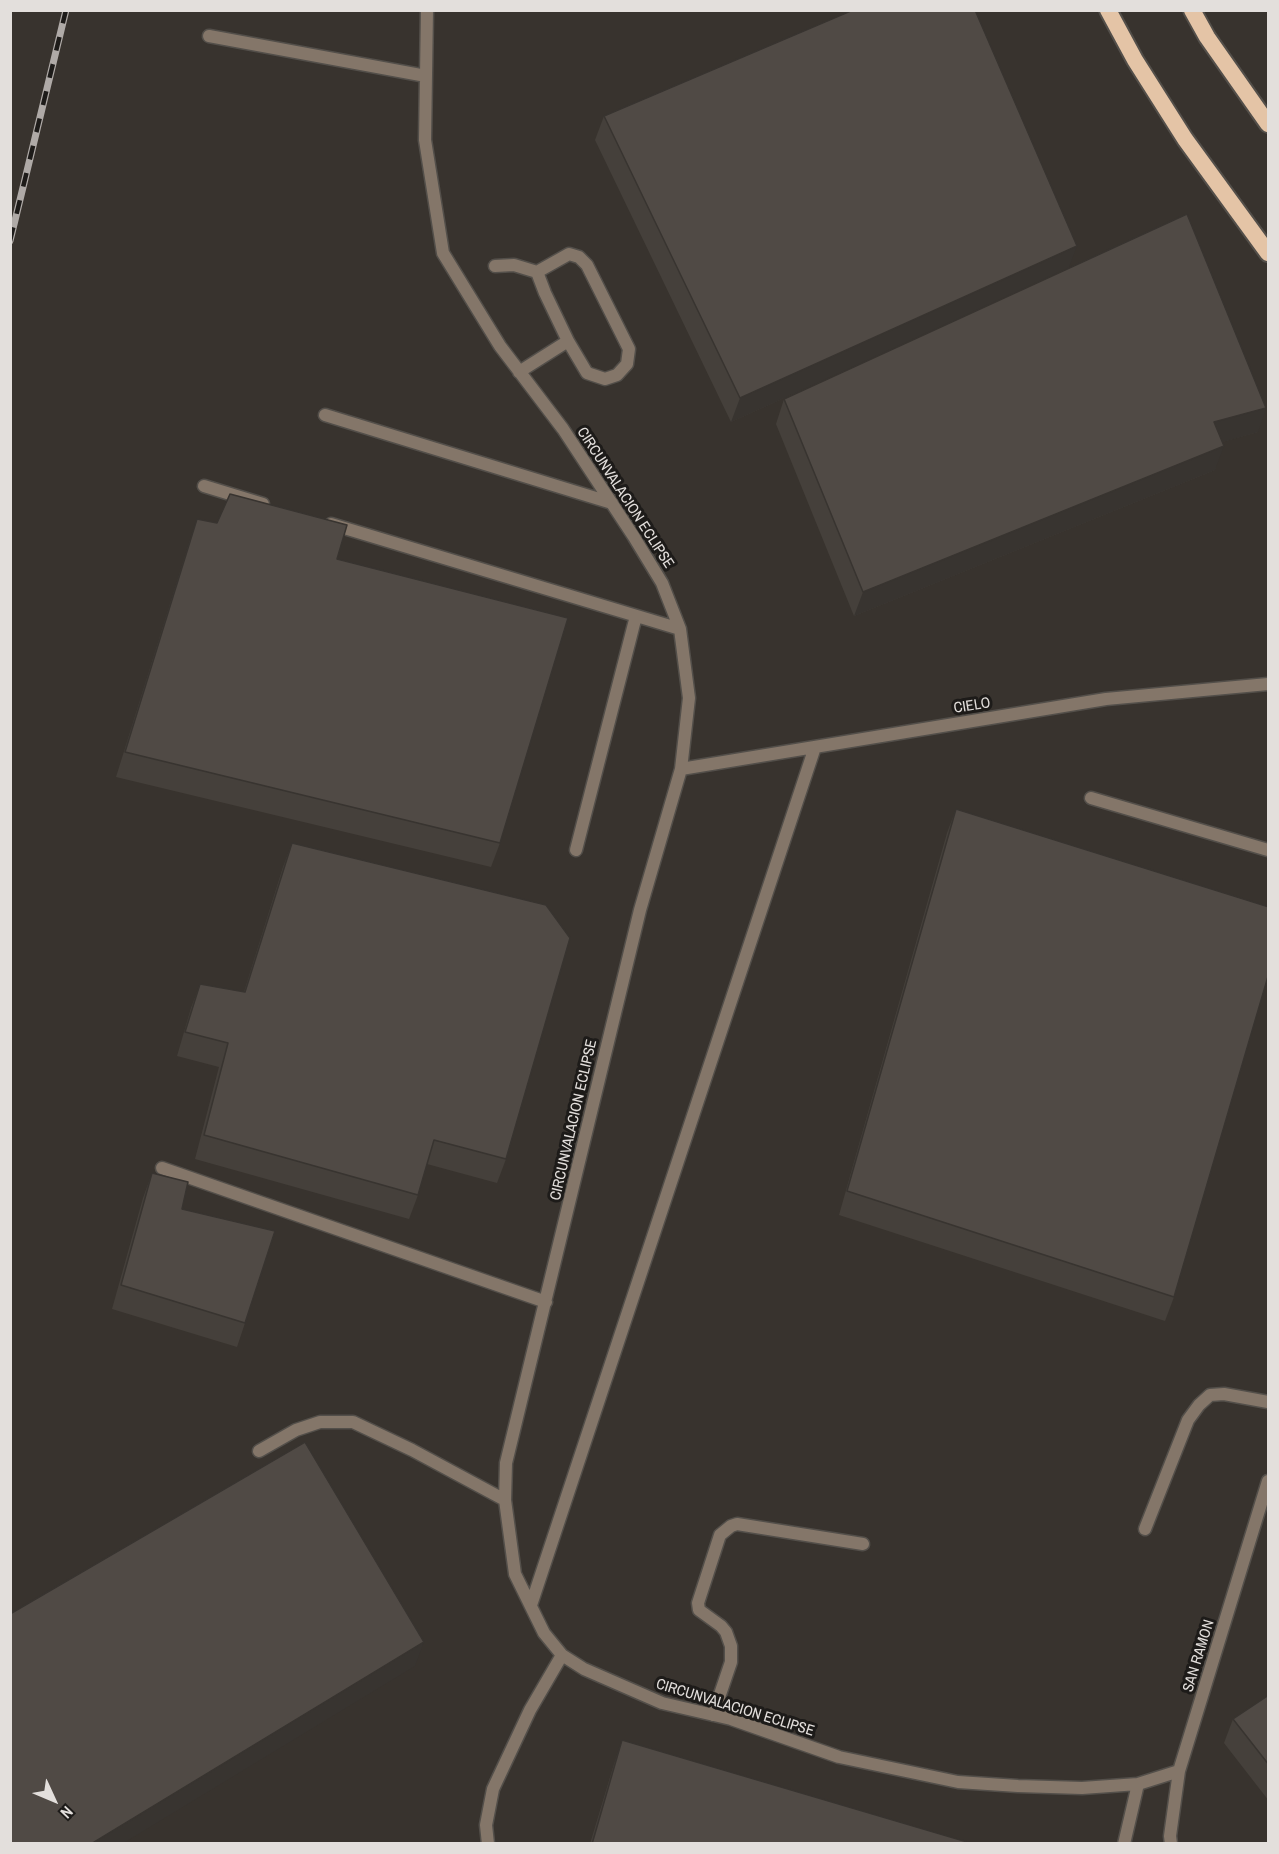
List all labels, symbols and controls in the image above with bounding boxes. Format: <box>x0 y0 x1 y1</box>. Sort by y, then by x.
street label: CIRCUNVALACION ECLIPSE <box>573 424 677 572</box>
street label: CIELO <box>952 694 992 718</box>
street label: CIRCUNVALACION ECLIPSE <box>547 1038 601 1202</box>
street label: SAN RAMON <box>1180 1618 1218 1694</box>
street label: CIRCUNVALACION ECLIPSE <box>654 1675 816 1741</box>
north arrow <box>24 1770 84 1830</box>
text: N <box>56 1801 78 1824</box>

